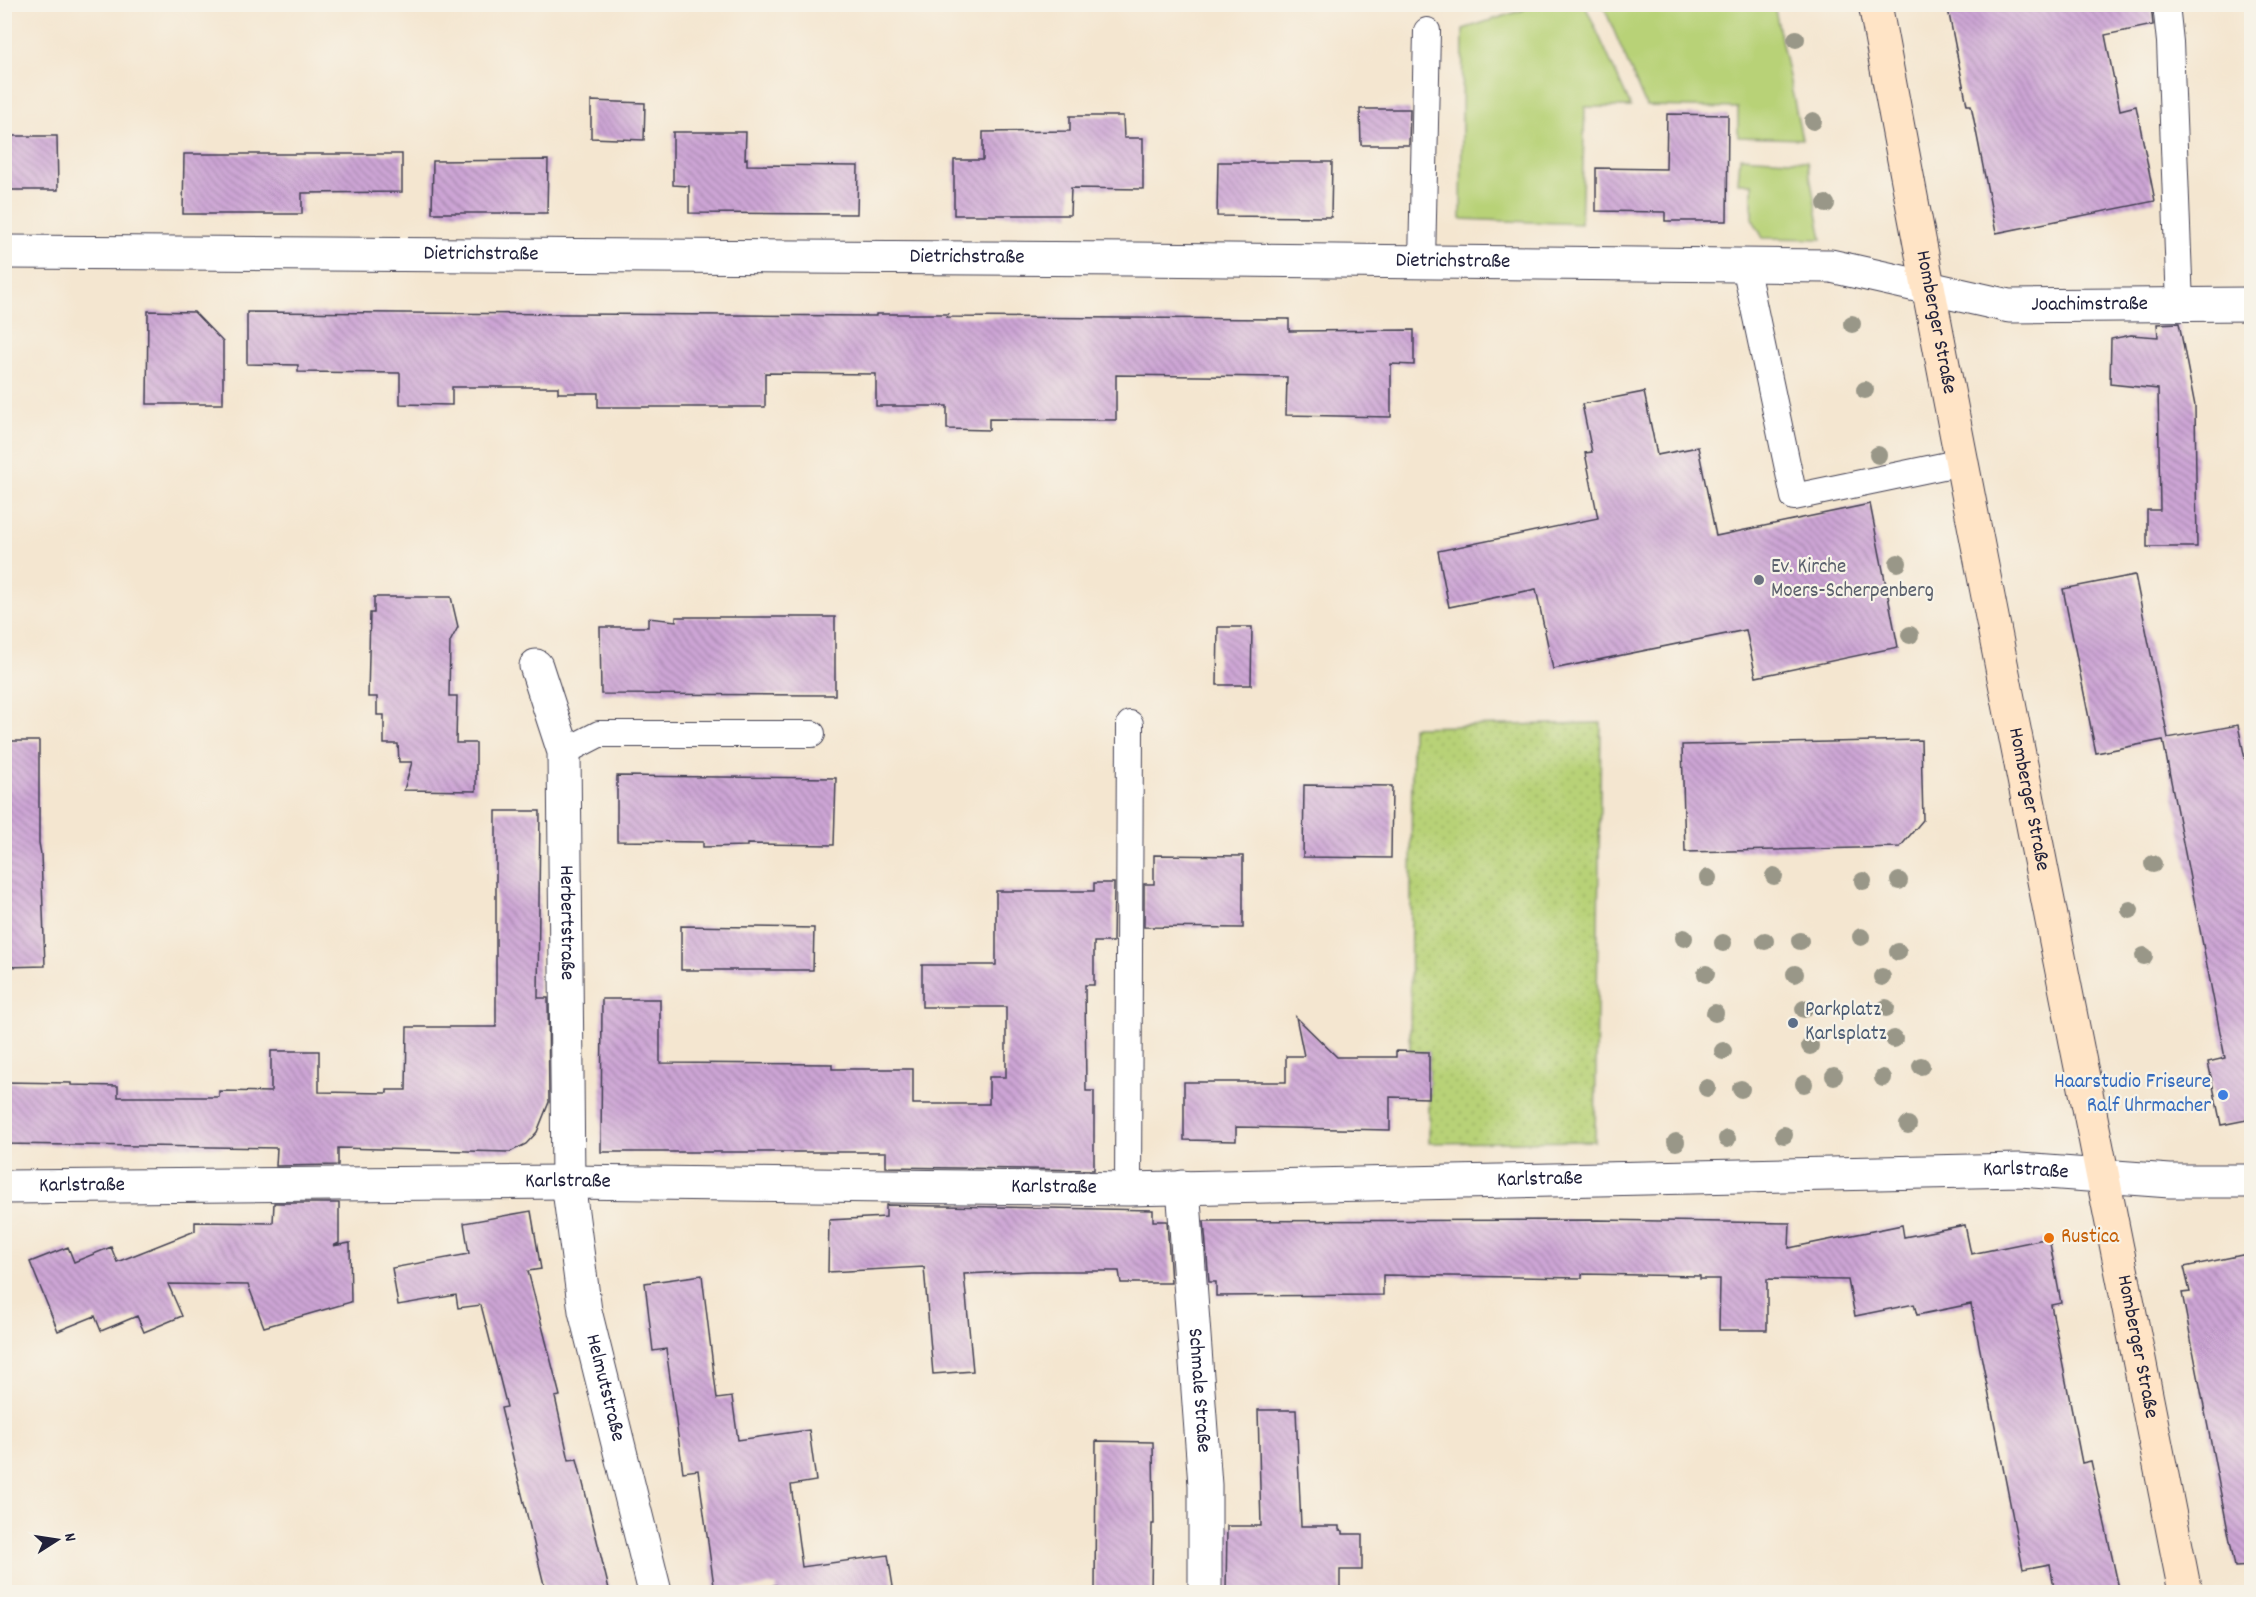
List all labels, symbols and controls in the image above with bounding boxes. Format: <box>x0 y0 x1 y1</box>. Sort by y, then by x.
street label: Dietrichstraße <box>423 240 539 270</box>
street label: Dietrichstraße <box>909 243 1025 273</box>
street label: Dietrichstraße <box>1395 247 1511 278</box>
street label: Homberger Straße <box>1907 248 1963 397</box>
street label: Joachimstraße <box>2031 290 2148 321</box>
place label: Ev. Kirche Moers-Scherpenberg <box>1771 553 1934 607</box>
marker: Ev. Kirche Moers-Scherpenberg <box>1752 573 1766 587</box>
street label: Homberger Straße <box>1999 725 2057 874</box>
street label: Herbertstraße <box>550 865 581 980</box>
place label: Parkplatz Karlsplatz <box>1805 996 1886 1050</box>
marker: Parkplatz Karlsplatz <box>1786 1016 1800 1030</box>
place label: Haarstudio Friseure Ralf Uhrmacher <box>2054 1068 2211 1122</box>
marker: Haarstudio Friseure Ralf Uhrmacher <box>2216 1088 2230 1102</box>
street label: Karlstraße <box>1982 1155 2070 1189</box>
street label: Karlstraße <box>1497 1164 1583 1196</box>
street label: Karlstraße <box>525 1167 611 1198</box>
street label: Karlstraße <box>39 1171 125 1202</box>
street label: Karlstraße <box>1011 1173 1097 1204</box>
place label: Rustica <box>2061 1223 2120 1253</box>
marker: Rustica <box>2042 1231 2056 1245</box>
street label: Homberger Straße <box>2108 1272 2165 1421</box>
street label: Schmale Straße <box>1178 1327 1218 1454</box>
street label: Helmutstraße <box>576 1331 632 1445</box>
north arrow <box>27 1510 87 1570</box>
text: N <box>57 1531 81 1544</box>

